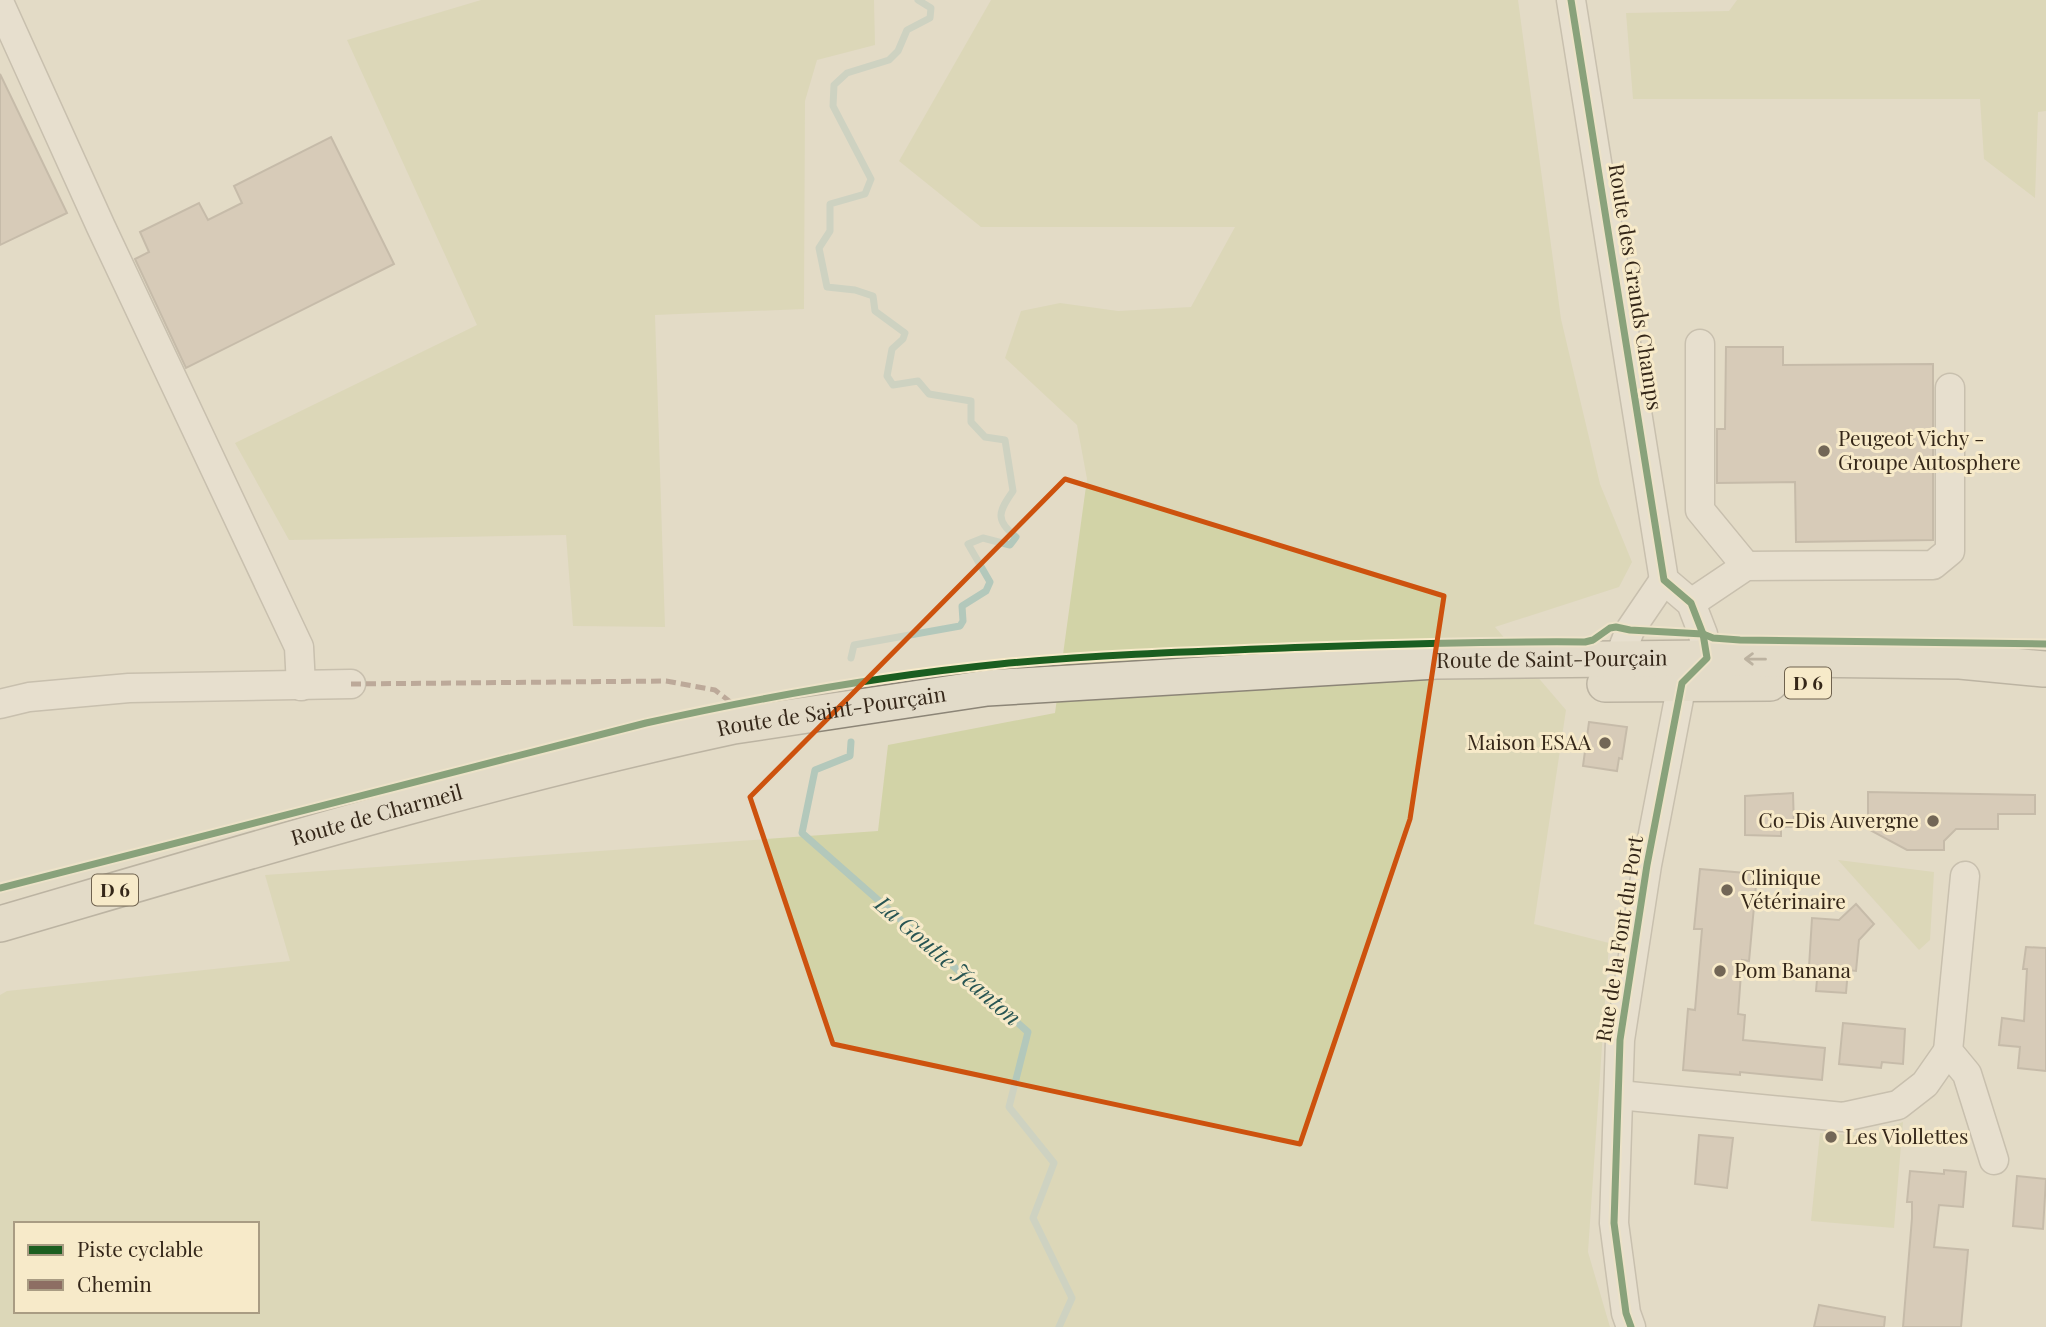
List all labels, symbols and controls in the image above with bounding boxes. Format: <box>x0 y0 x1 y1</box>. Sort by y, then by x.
street label: Route des Grands Champs <box>1604 161 1670 412</box>
place label: Peugeot Vichy - Groupe Autosphere <box>1838 423 2021 475</box>
marker: Peugeot Vichy - Groupe Autosphere <box>1816 443 1832 459</box>
street label: Route de Saint-Pourçain <box>1436 642 1668 673</box>
one-way arrow <box>1744 652 1767 666</box>
road number: D 6 <box>1785 668 1831 698</box>
street label: Route de Saint-Pourçain <box>714 678 948 741</box>
place label: Maison ESAA <box>1467 727 1592 755</box>
marker: Maison ESAA <box>1597 735 1613 751</box>
street label: Route de Charmeil <box>287 777 465 851</box>
place label: Co-Dis Auvergne <box>1758 805 1919 833</box>
marker: Co-Dis Auvergne <box>1925 813 1941 829</box>
street label: Rue de la Font du Port <box>1588 833 1648 1044</box>
place label: Clinique Vétérinaire <box>1740 862 1846 914</box>
road number: D 6 <box>92 874 138 906</box>
marker: Clinique Vétérinaire <box>1719 882 1735 898</box>
water label: La Goutte Jeanton <box>869 887 1029 1032</box>
place label: Pom Banana <box>1734 955 1852 983</box>
marker: Pom Banana <box>1712 963 1728 979</box>
place label: Les Viollettes <box>1845 1121 1968 1149</box>
marker: Les Viollettes <box>1823 1129 1839 1145</box>
legend <box>14 1222 259 1313</box>
text: Piste cyclable <box>77 1234 203 1262</box>
text: Chemin <box>77 1269 152 1297</box>

